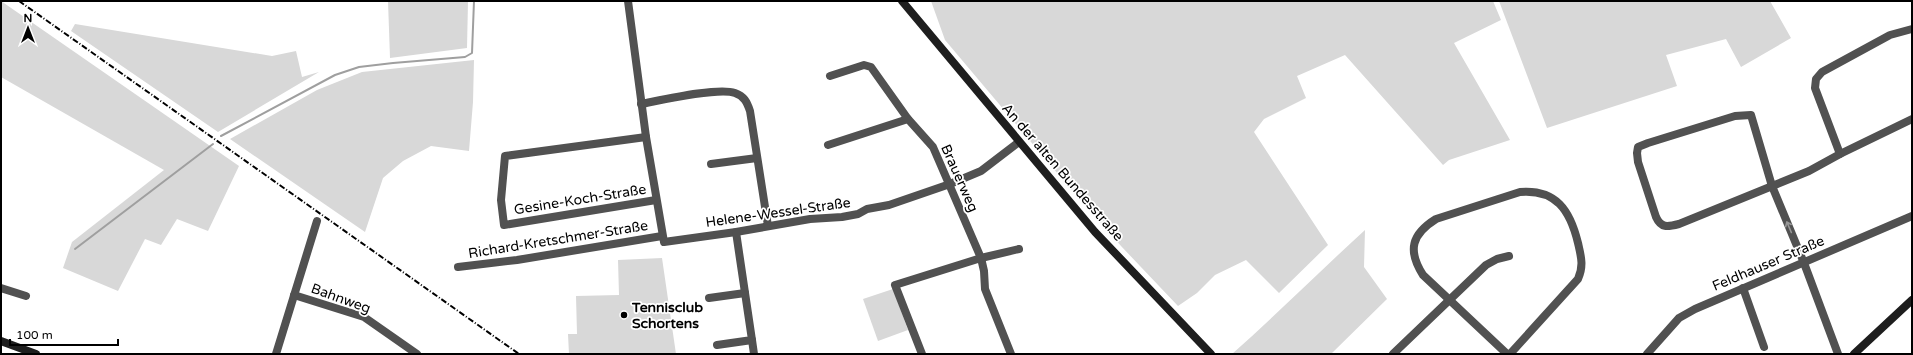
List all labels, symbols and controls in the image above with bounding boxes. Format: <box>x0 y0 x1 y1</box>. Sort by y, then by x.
north arrow <box>8 8 48 48</box>
text: N <box>24 12 32 25</box>
street label: An der alten Bundesstraße <box>998 100 1127 245</box>
street label: Brauerweg <box>937 142 982 215</box>
street label: Gesine-Koch-Straße <box>513 181 647 218</box>
street label: Helene-Wessel-Straße <box>705 194 852 231</box>
street label: Richard-Kretschmer-Straße <box>467 217 649 262</box>
one-way arrow <box>1784 221 1792 233</box>
street label: Feldhauser Straße <box>1710 232 1827 295</box>
street label: Bahnweg <box>309 280 373 317</box>
place label: Tennisclub Schortens <box>631 299 703 332</box>
marker: Tennisclub Schortens <box>619 310 629 320</box>
scale bar <box>10 321 118 347</box>
text: 100 m <box>16 328 53 342</box>

